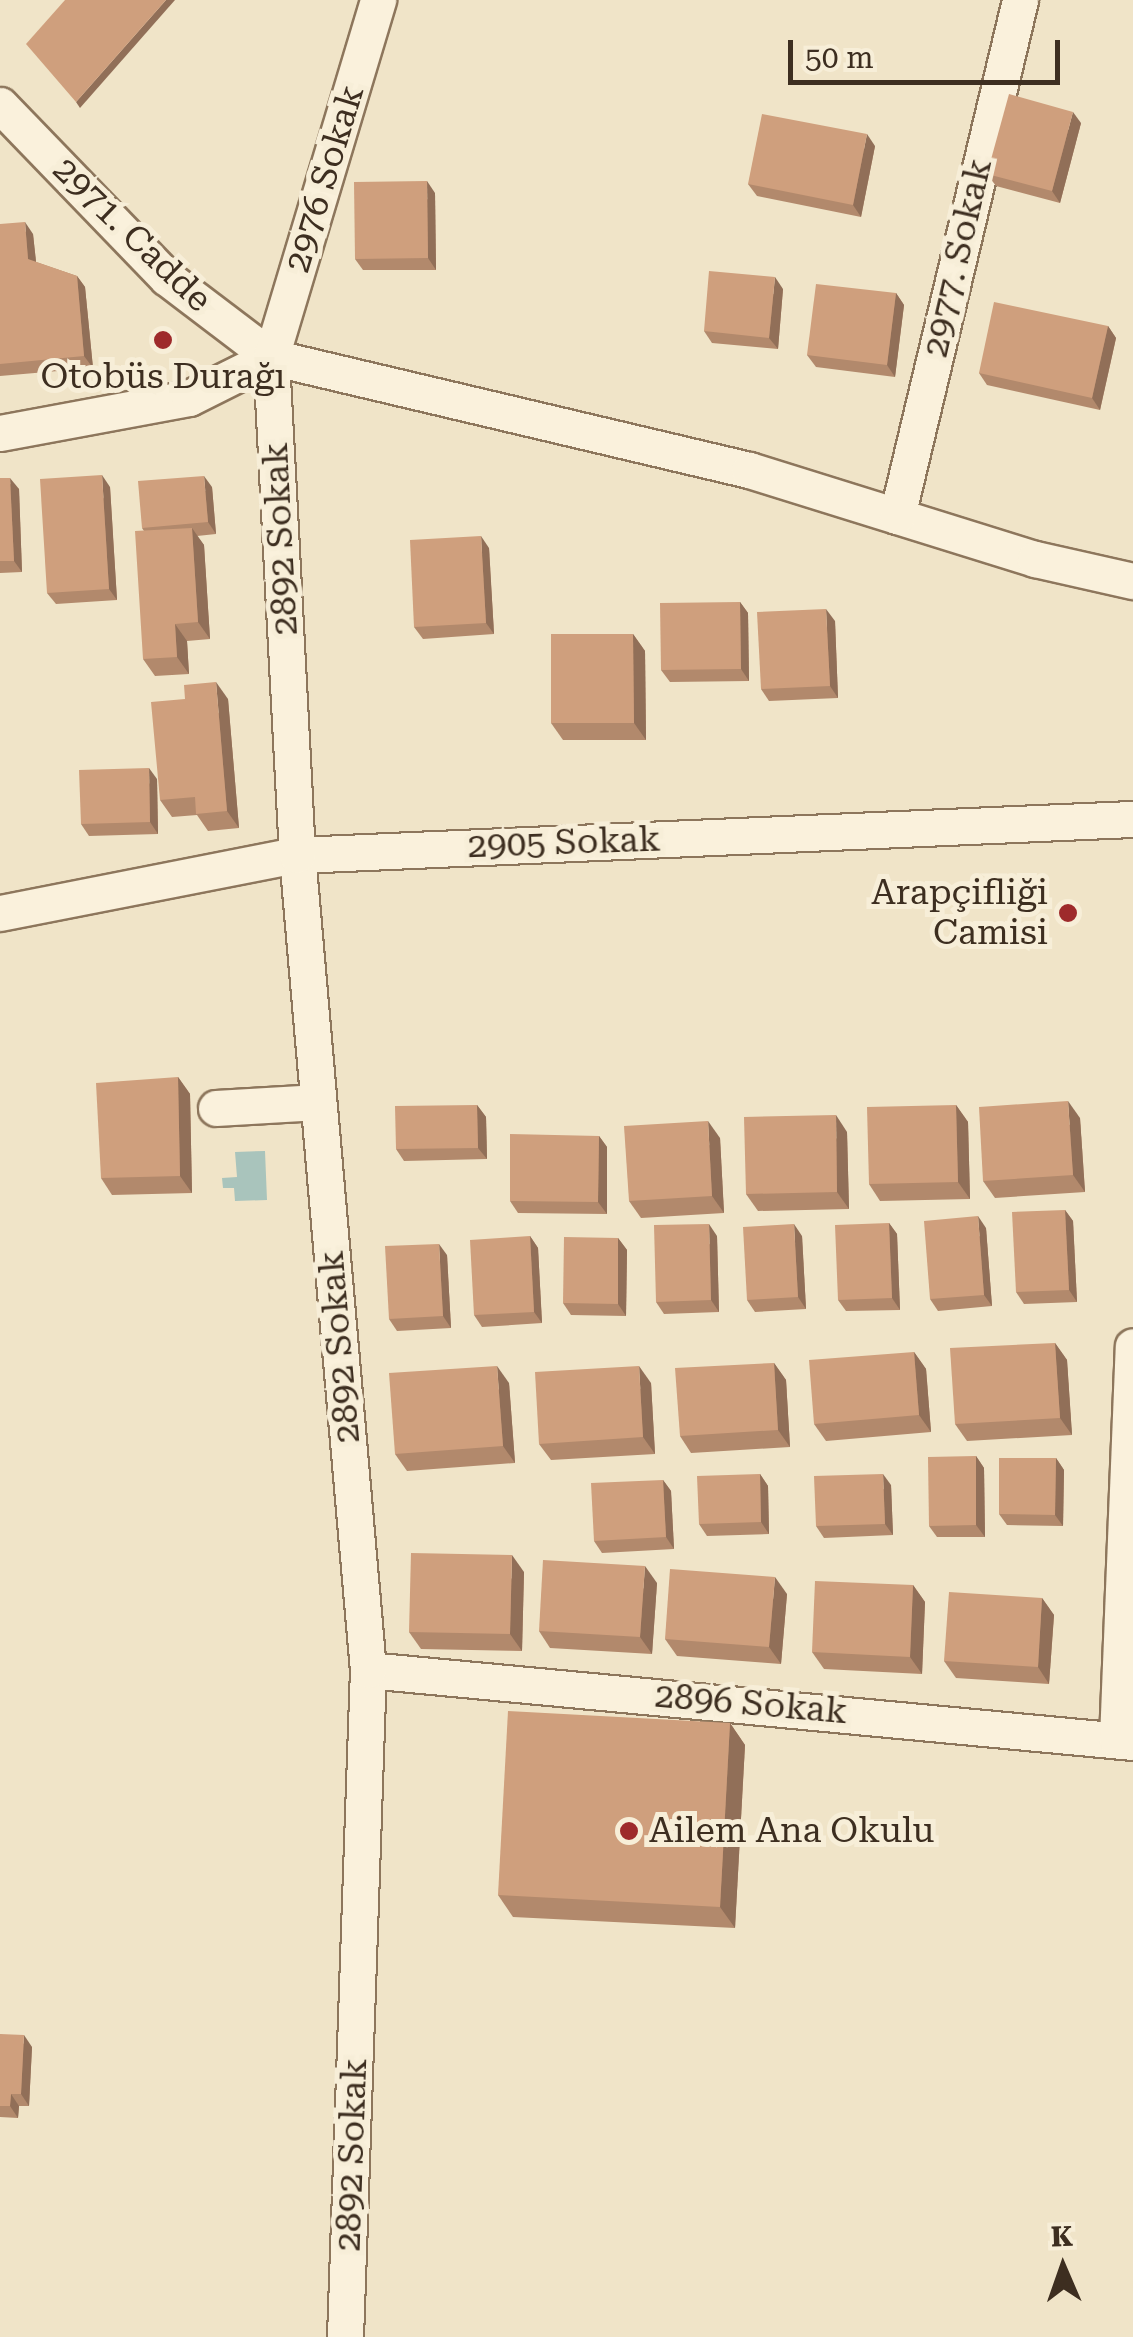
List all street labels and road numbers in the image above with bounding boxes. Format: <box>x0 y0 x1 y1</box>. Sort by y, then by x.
street label: 2976 Sokak <box>277 80 373 278</box>
street label: 2971. Cadde <box>44 149 220 321</box>
street label: 2977. Sokak <box>915 155 1001 361</box>
street label: 2892 Sokak <box>255 441 307 637</box>
street label: 2905 Sokak <box>467 819 661 867</box>
street label: 2892 Sokak <box>311 1249 369 1445</box>
street label: 2896 Sokak <box>653 1675 849 1733</box>
street label: 2892 Sokak <box>328 2058 376 2252</box>

